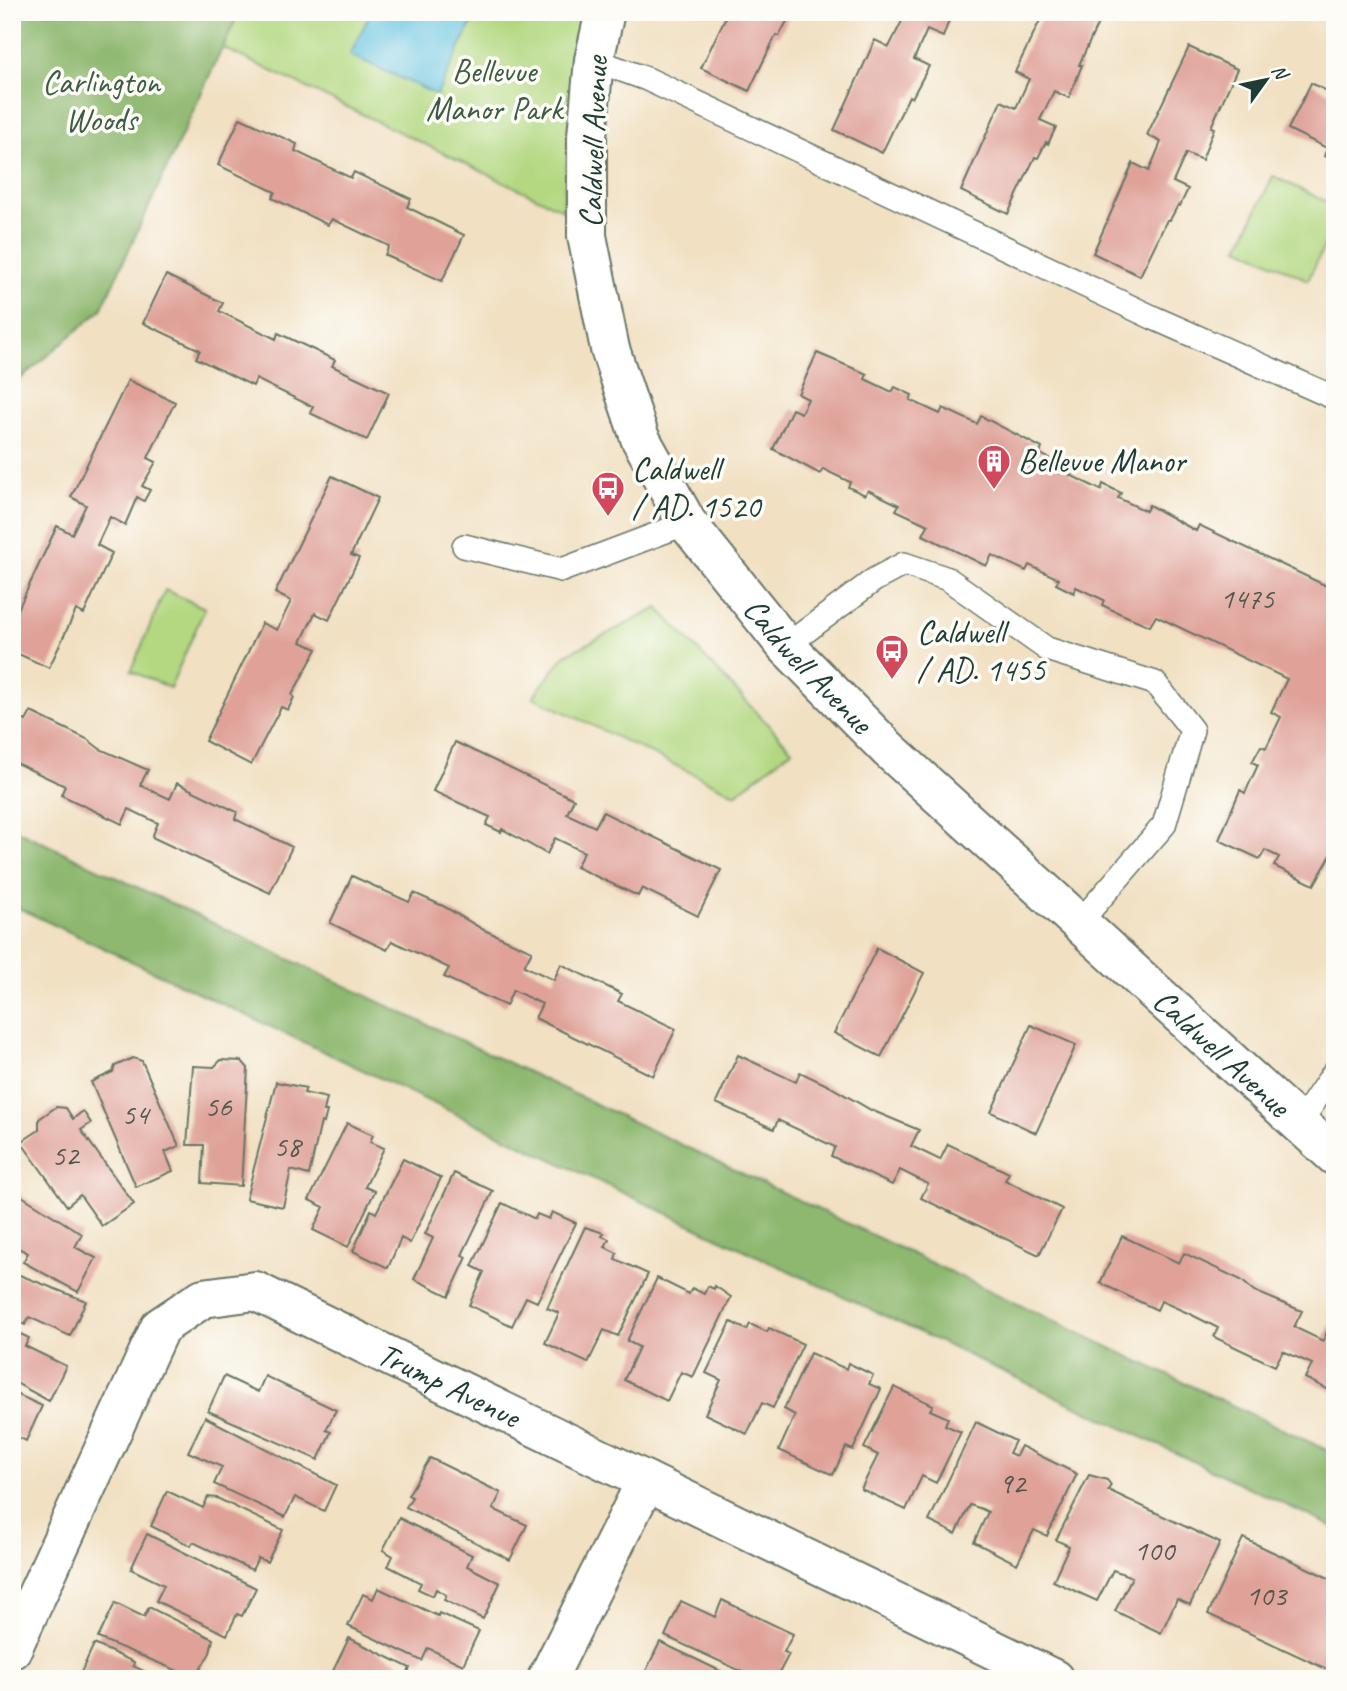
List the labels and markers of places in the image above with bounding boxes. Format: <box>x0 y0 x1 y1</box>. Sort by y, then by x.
place label: Bellevue Manor <box>1018 440 1187 482</box>
building icon: Bellevue Manor <box>975 442 1013 491</box>
place label: Caldwell / AD. 1520 <box>632 448 763 528</box>
bus stop icon: Caldwell / AD. 1520 <box>589 469 627 518</box>
place label: Caldwell / AD. 1455 <box>917 611 1048 691</box>
bus stop icon: Caldwell / AD. 1455 <box>873 632 911 681</box>

